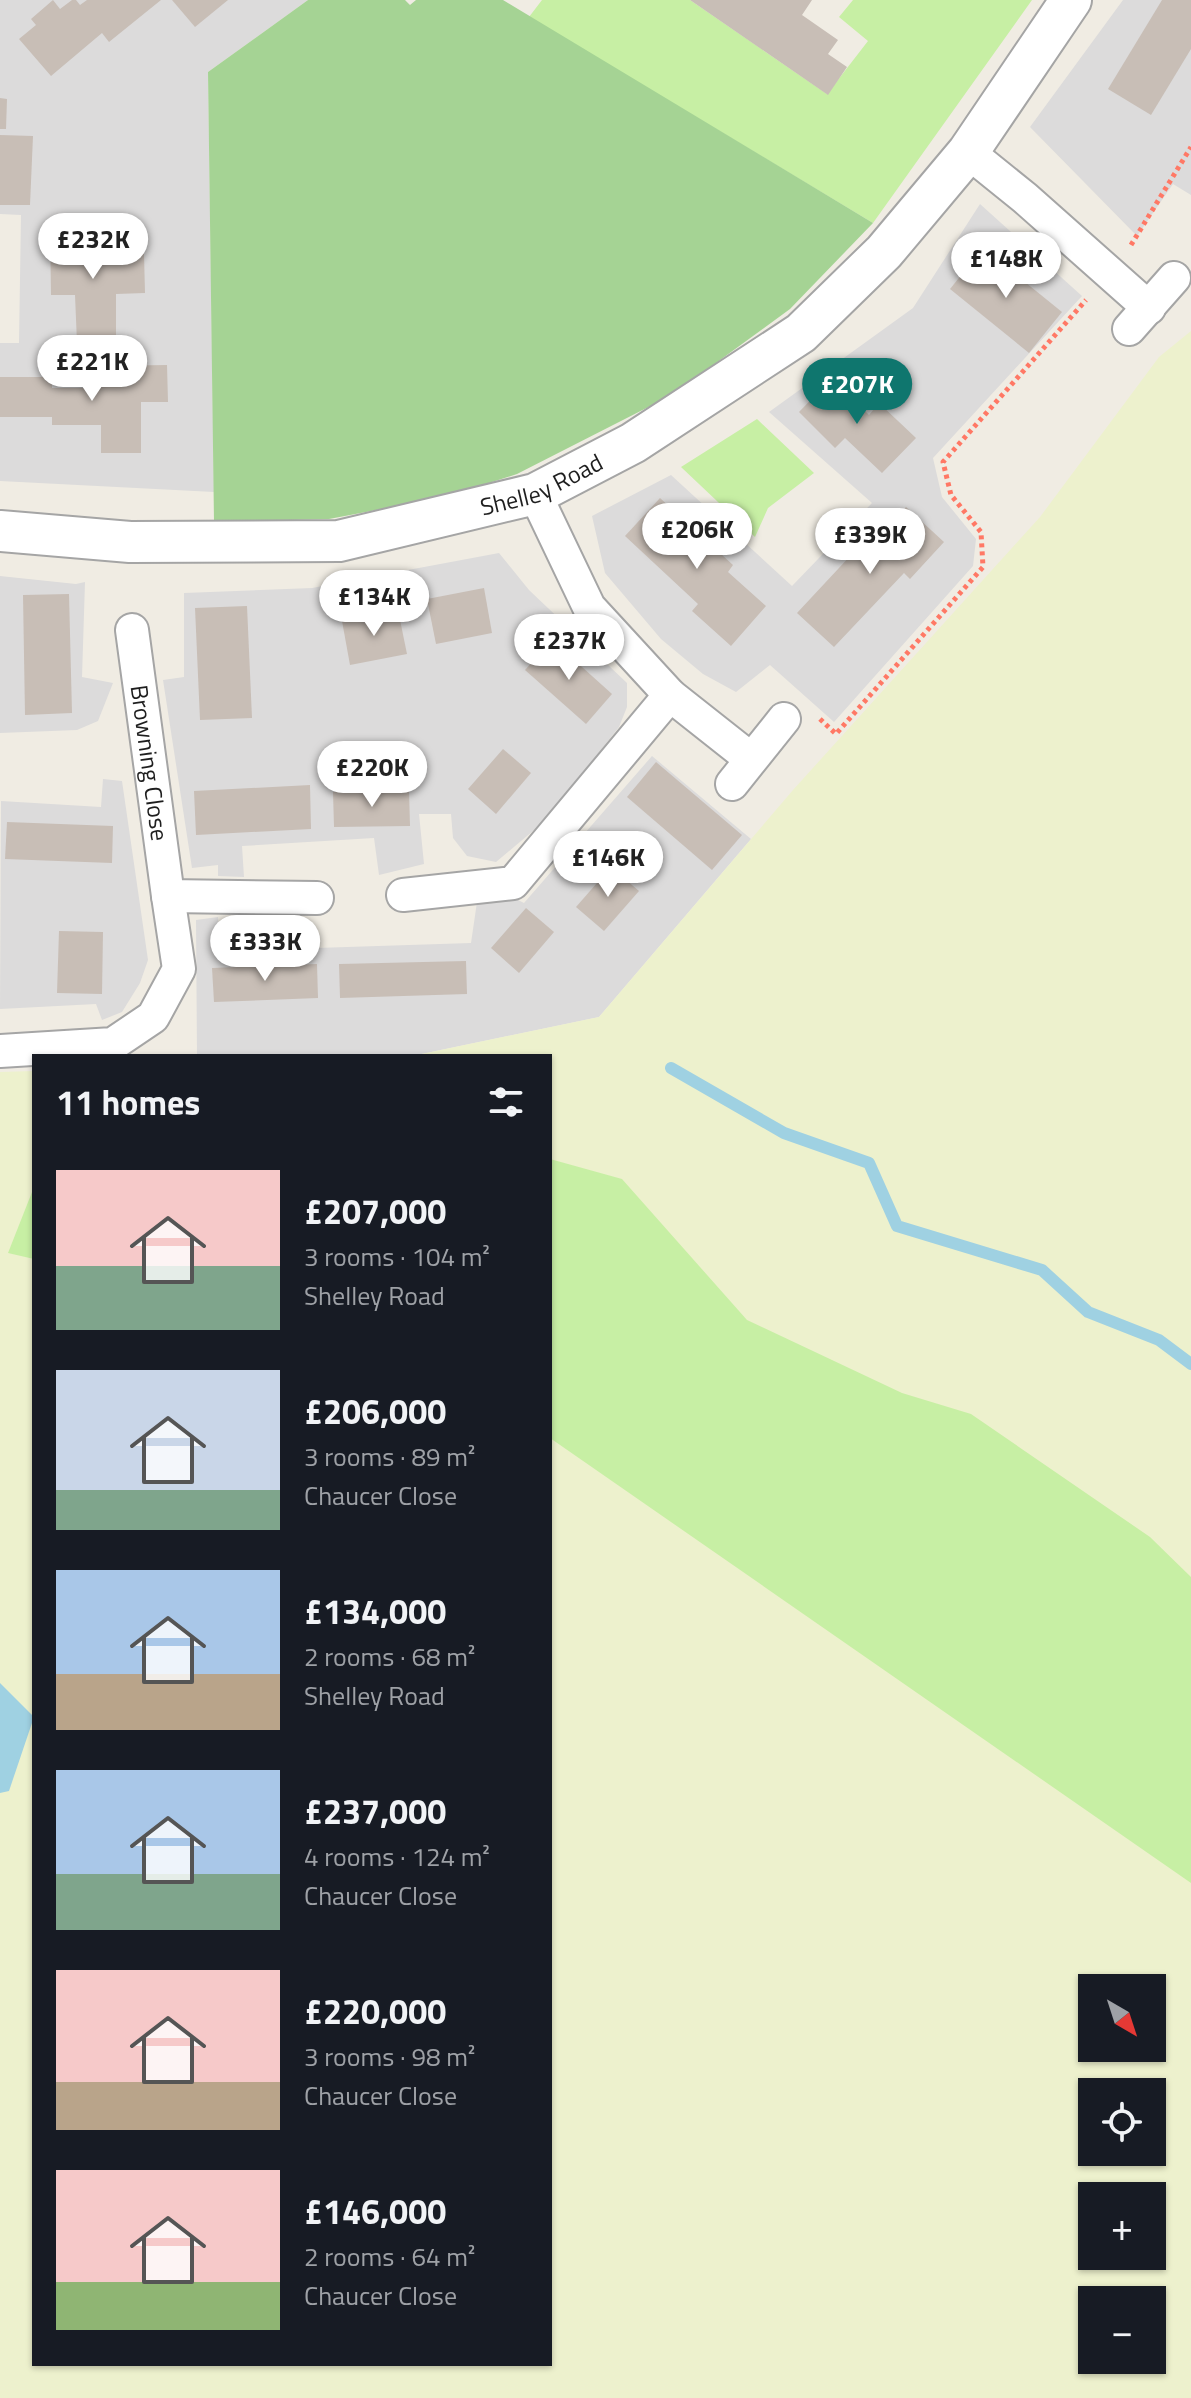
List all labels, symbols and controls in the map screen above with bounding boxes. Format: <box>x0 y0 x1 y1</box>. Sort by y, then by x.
pin: £232K <box>37 213 149 281</box>
text: £232K <box>56 219 130 258</box>
pin: £148K <box>950 232 1062 300</box>
text: £148K <box>969 238 1043 277</box>
pin: £221K <box>36 335 148 403</box>
text: £221K <box>55 341 129 380</box>
pin: £207K <box>801 358 913 426</box>
text: £207K <box>820 364 894 403</box>
street label: Shelley Road <box>476 444 609 525</box>
pin: £206K <box>641 503 753 571</box>
pin: £339K <box>814 508 926 576</box>
text: £206K <box>660 509 734 548</box>
text: £339K <box>833 514 907 553</box>
pin: £134K <box>318 570 430 638</box>
text: £134K <box>337 576 411 615</box>
pin: £237K <box>513 614 625 682</box>
text: £237K <box>532 620 606 659</box>
street label: Browning Close <box>122 683 178 843</box>
pin: £220K <box>316 741 428 809</box>
text: £220K <box>335 747 409 786</box>
pin: £146K <box>552 831 664 899</box>
text: £146K <box>571 837 645 876</box>
pin: £333K <box>209 915 321 983</box>
text: £333K <box>228 921 302 960</box>
text: 11 homes <box>56 1076 200 1128</box>
icon: filters <box>484 1080 528 1124</box>
text: £207,000 <box>304 1185 446 1237</box>
icon: home <box>120 1202 216 1298</box>
text: 3 rooms · 104 m² <box>304 1237 490 1276</box>
text: Shelley Road <box>304 1276 445 1315</box>
text: £206,000 <box>304 1385 446 1437</box>
icon: home <box>120 1402 216 1498</box>
text: 3 rooms · 89 m² <box>304 1437 475 1476</box>
text: Chaucer Close <box>304 1476 457 1515</box>
text: £134,000 <box>304 1585 446 1637</box>
icon: home <box>120 1602 216 1698</box>
text: 2 rooms · 68 m² <box>304 1637 475 1676</box>
text: Shelley Road <box>304 1676 445 1715</box>
text: £237,000 <box>304 1785 446 1837</box>
icon: home <box>120 1802 216 1898</box>
text: 4 rooms · 124 m² <box>304 1837 490 1876</box>
text: Chaucer Close <box>304 1876 457 1915</box>
north arrow <box>1078 1974 1166 2062</box>
map controls <box>1078 1974 1166 2374</box>
text: £220,000 <box>304 1985 446 2037</box>
icon: home <box>120 2002 216 2098</box>
text: 3 rooms · 98 m² <box>304 2037 475 2076</box>
text: Chaucer Close <box>304 2076 457 2115</box>
button: locate <box>1078 2078 1166 2166</box>
button: + <box>1078 2182 1166 2270</box>
text: £146,000 <box>304 2185 446 2237</box>
icon: home <box>120 2202 216 2298</box>
text: 2 rooms · 64 m² <box>304 2237 475 2276</box>
text: Chaucer Close <box>304 2276 457 2315</box>
button: − <box>1078 2286 1166 2374</box>

